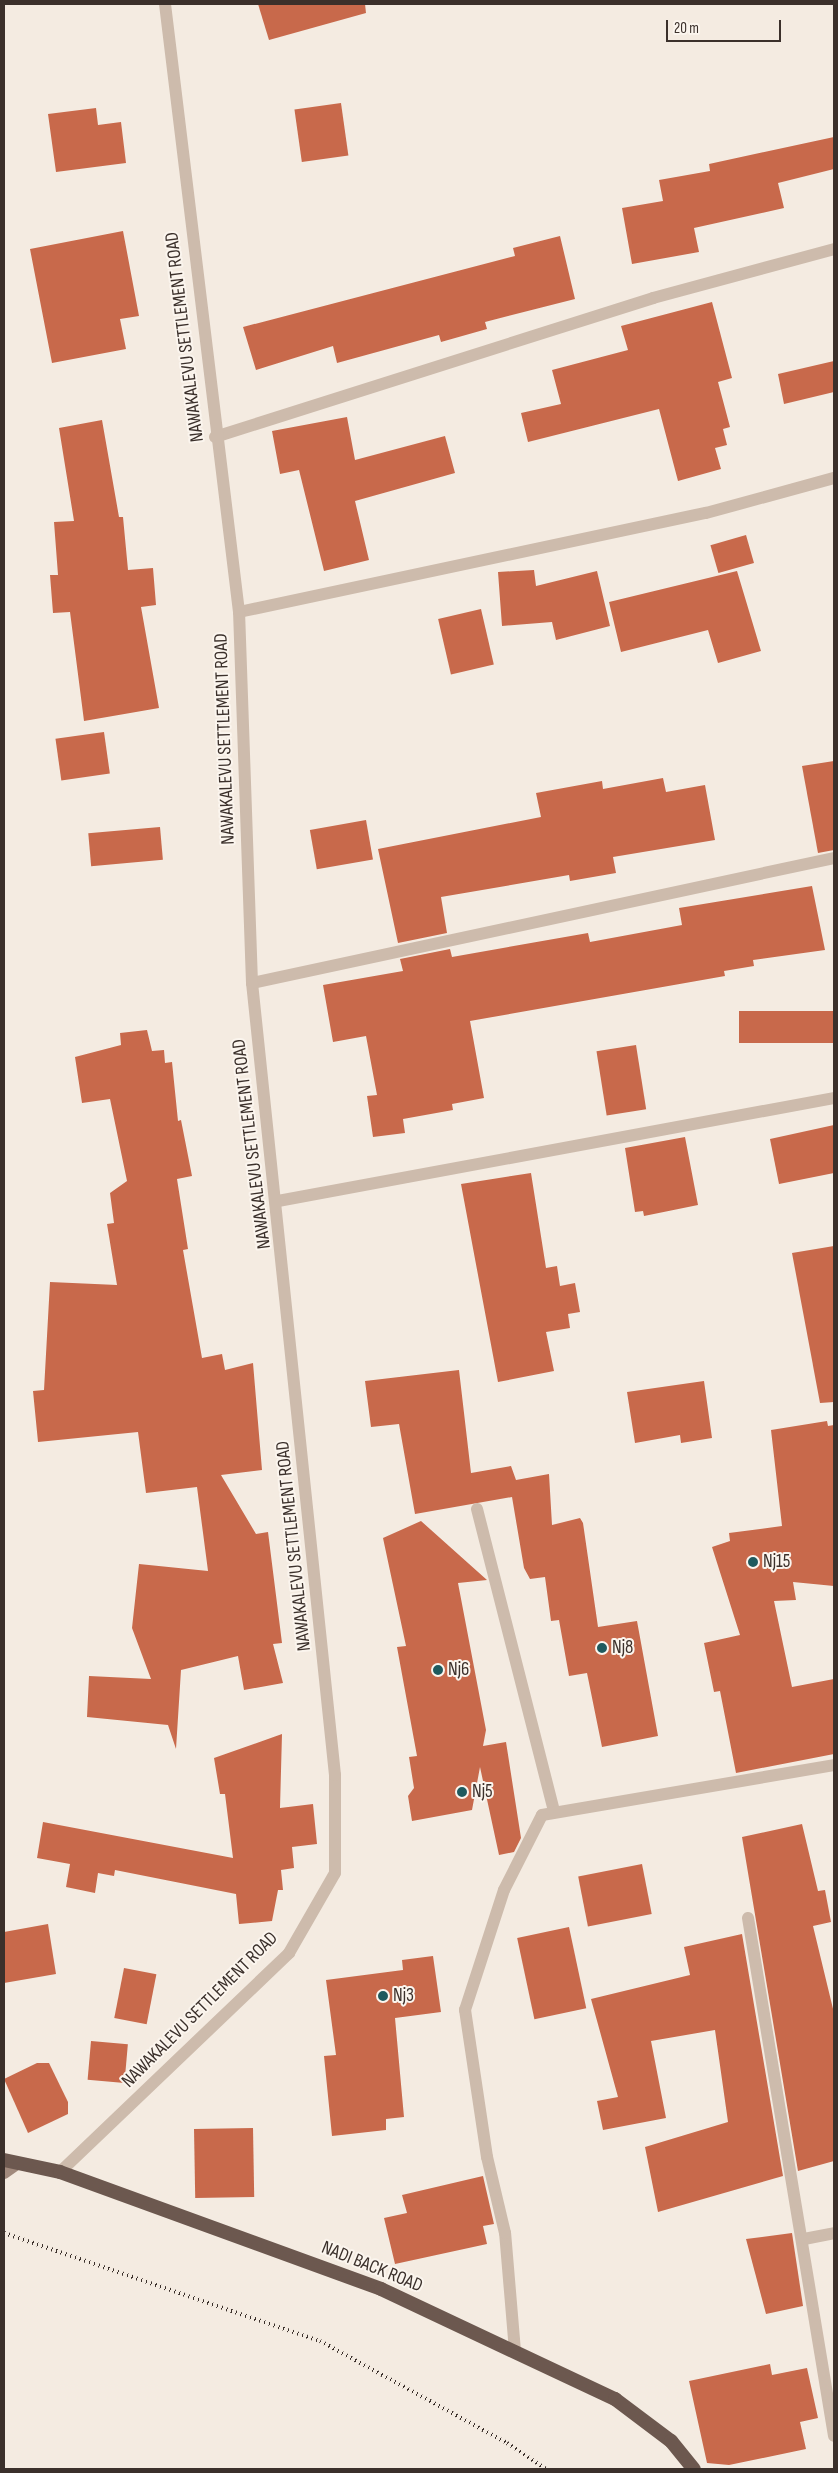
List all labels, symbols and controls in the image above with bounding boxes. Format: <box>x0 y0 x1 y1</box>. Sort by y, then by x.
scale bar <box>668 10 783 42</box>
text: 20 m <box>674 19 699 38</box>
street label: NAWAKALEVU SETTLEMENT ROAD <box>161 231 209 443</box>
street label: NAWAKALEVU SETTLEMENT ROAD <box>210 633 240 845</box>
street label: NAWAKALEVU SETTLEMENT ROAD <box>228 1038 276 1250</box>
street label: NAWAKALEVU SETTLEMENT ROAD <box>272 1440 316 1652</box>
place label: Nj15 <box>763 1551 790 1573</box>
marker: Nj15 <box>747 1556 759 1568</box>
place label: Nj8 <box>612 1637 633 1659</box>
marker: Nj8 <box>596 1642 608 1654</box>
place label: Nj6 <box>448 1659 469 1681</box>
marker: Nj6 <box>432 1664 444 1676</box>
place label: Nj5 <box>472 1781 493 1803</box>
marker: Nj5 <box>456 1786 468 1798</box>
street label: NAWAKALEVU SETTLEMENT ROAD <box>117 1927 283 2093</box>
place label: Nj3 <box>393 1985 414 2007</box>
marker: Nj3 <box>377 1990 389 2002</box>
street label: NADI BACK ROAD <box>318 2236 426 2298</box>

